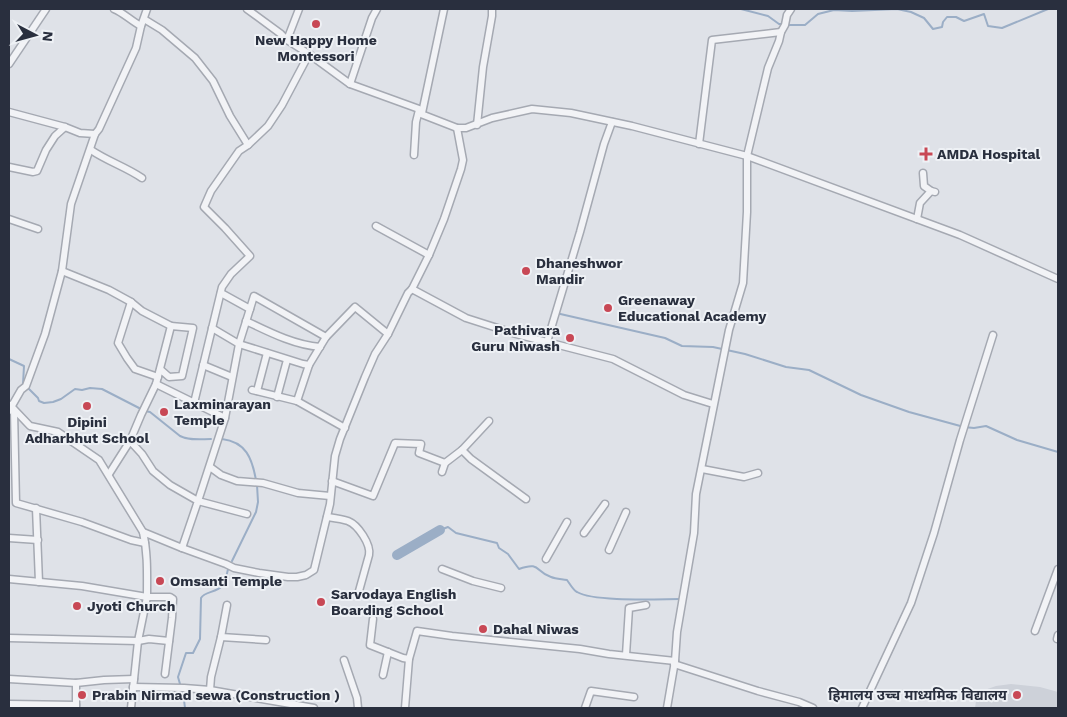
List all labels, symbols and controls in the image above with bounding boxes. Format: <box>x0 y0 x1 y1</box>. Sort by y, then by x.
north arrow <box>10 10 60 60</box>
marker: New Happy Home Montessori <box>310 18 322 30</box>
text: N <box>39 30 56 42</box>
place label: New Happy Home Montessori <box>255 32 377 64</box>
place label: AMDA Hospital <box>937 146 1040 162</box>
marker: AMDA Hospital <box>919 147 933 161</box>
place label: Dhaneshwor Mandir <box>536 255 623 287</box>
marker: Dhaneshwor Mandir <box>520 265 532 277</box>
place label: Greenaway Educational Academy <box>618 292 766 324</box>
marker: Greenaway Educational Academy <box>602 302 614 314</box>
place label: Pathivara Guru Niwash <box>471 322 561 354</box>
marker: Pathivara Guru Niwash <box>564 332 576 344</box>
place label: Laxminarayan Temple <box>174 396 271 428</box>
marker: Dipini Adharbhut School <box>81 400 93 412</box>
marker: Laxminarayan Temple <box>158 406 170 418</box>
place label: Dipini Adharbhut School <box>25 414 149 446</box>
place label: Omsanti Temple <box>170 573 282 589</box>
marker: Omsanti Temple <box>154 575 166 587</box>
place label: Sarvodaya English Boarding School <box>331 586 457 618</box>
marker: Sarvodaya English Boarding School <box>315 596 327 608</box>
place label: Jyoti Church <box>87 598 175 614</box>
marker: Jyoti Church <box>71 600 83 612</box>
place label: Dahal Niwas <box>493 621 579 637</box>
marker: Dahal Niwas <box>477 623 489 635</box>
place label: Prabin Nirmad sewa (Construction ) <box>92 687 340 703</box>
place label: हिमालय उच्च माध्यमिक विद्यालय <box>828 687 1008 703</box>
marker: Prabin Nirmad sewa (Construction ) <box>76 689 88 701</box>
marker: हिमालय उच्च माध्यमिक विद्यालय <box>1011 689 1023 701</box>

